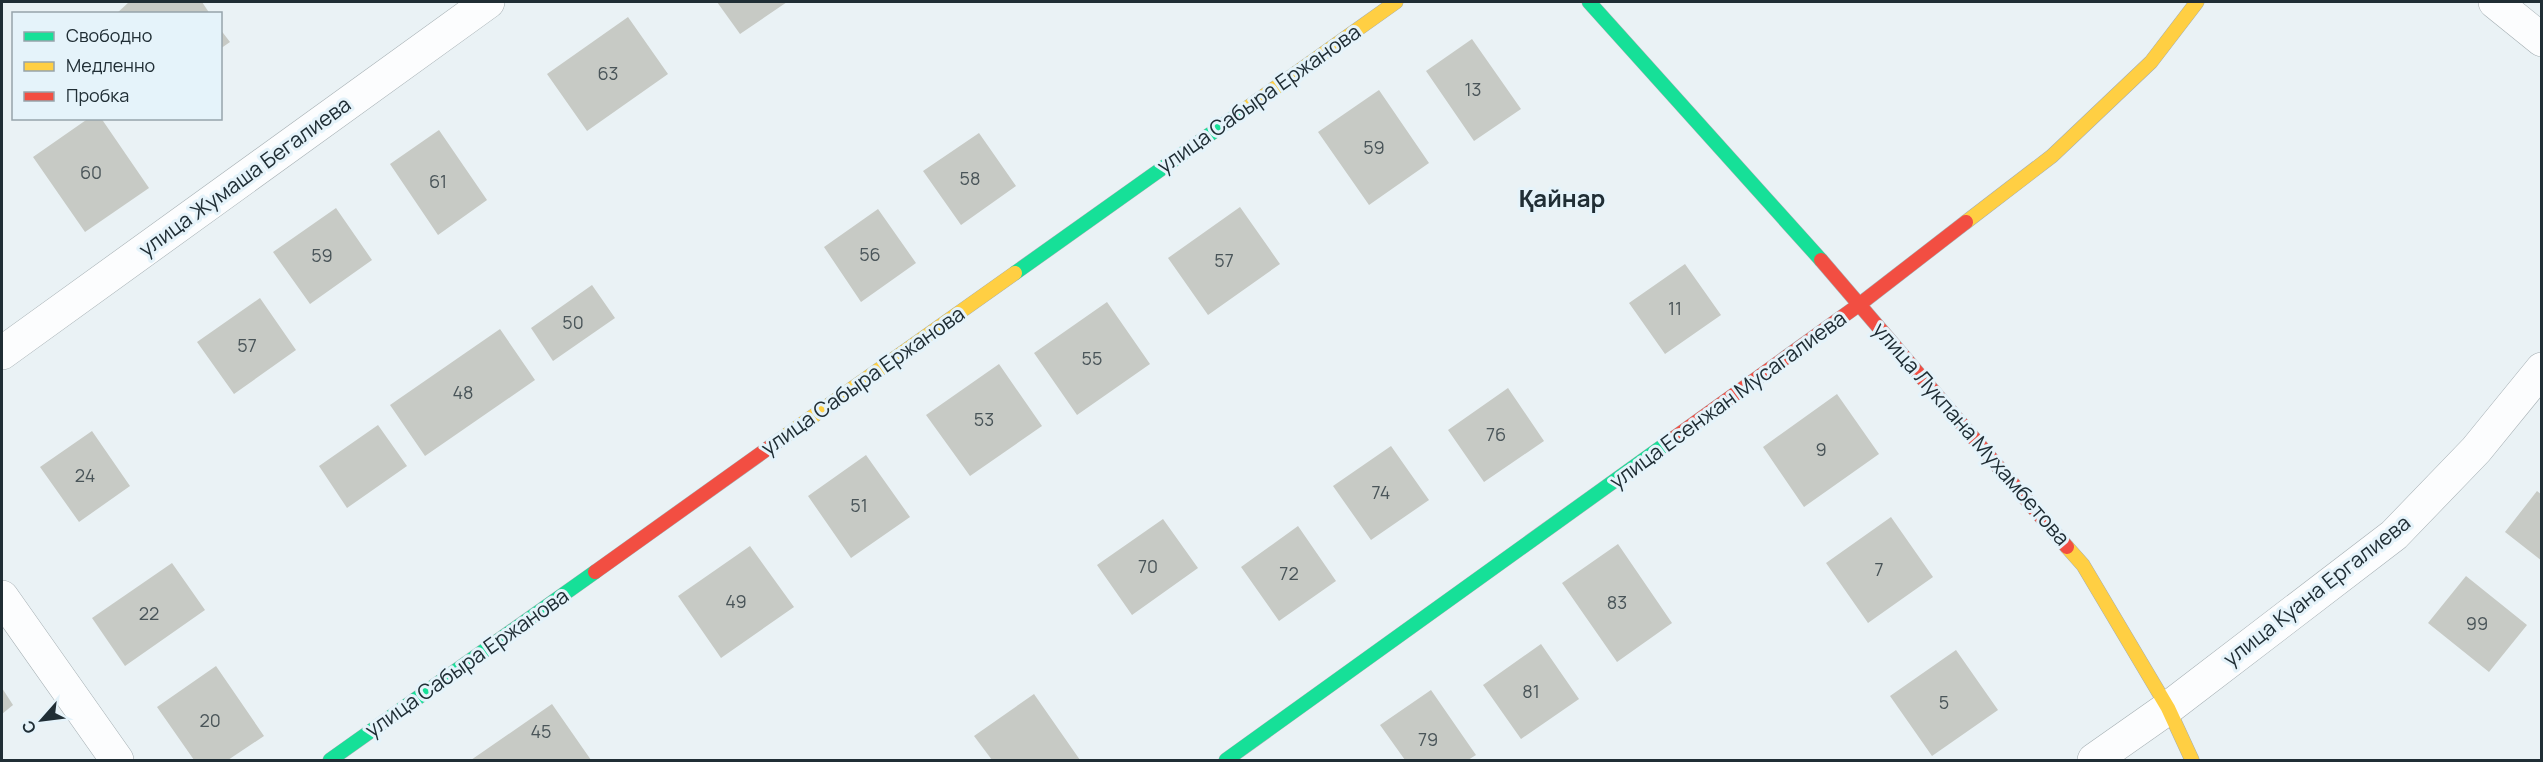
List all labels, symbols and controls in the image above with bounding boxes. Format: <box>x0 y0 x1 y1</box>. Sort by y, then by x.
legend <box>12 12 222 120</box>
street label: улица Сабыра Ержанова <box>1151 17 1366 179</box>
text: Свободно <box>66 23 152 47</box>
text: Медленно <box>66 53 155 77</box>
house number: 63 <box>597 61 619 85</box>
house number: 13 <box>1465 77 1481 101</box>
text: Пробка <box>66 83 129 107</box>
street label: улица Жумаша Бегалиева <box>133 90 356 263</box>
house number: 59 <box>1363 135 1385 159</box>
house number: 60 <box>80 160 102 184</box>
house number: 58 <box>960 166 980 190</box>
house number: 61 <box>429 169 447 193</box>
district label: Қайнар <box>1519 181 1605 214</box>
house number: 56 <box>859 242 881 266</box>
house number: 59 <box>311 243 333 267</box>
house number: 57 <box>1214 248 1234 272</box>
house number: 11 <box>1668 296 1682 320</box>
street label: улица Сабыра Ержанова <box>755 299 970 461</box>
street label: улица Есенжан Мусагалиева <box>1603 304 1851 495</box>
house number: 50 <box>562 310 584 334</box>
street label: улица Лукпана Мухамбетова <box>1867 316 2077 551</box>
house number: 57 <box>237 333 257 357</box>
house number: 55 <box>1082 346 1102 370</box>
house number: 48 <box>452 380 474 404</box>
house number: 53 <box>974 407 994 431</box>
house number: 76 <box>1486 422 1506 446</box>
house number: 9 <box>1815 437 1827 461</box>
house number: 24 <box>75 463 95 487</box>
house number: 74 <box>1372 480 1390 504</box>
house number: 51 <box>850 493 868 517</box>
street label: улица Куана Ергалиева <box>2217 508 2416 672</box>
house number: 70 <box>1138 554 1158 578</box>
house number: 7 <box>1874 557 1884 581</box>
house number: 72 <box>1279 561 1299 585</box>
street label: улица Сабыра Ержанова <box>359 581 574 743</box>
house number: 49 <box>725 589 747 613</box>
house number: 83 <box>1607 590 1627 614</box>
house number: 22 <box>139 601 159 625</box>
house number: 99 <box>2466 611 2488 635</box>
house number: 81 <box>1522 679 1540 703</box>
north arrow <box>12 690 72 750</box>
house number: 5 <box>1939 690 1949 714</box>
house number: 20 <box>199 708 221 732</box>
text: С <box>16 717 41 737</box>
house number: 45 <box>530 719 552 743</box>
house number: 79 <box>1418 727 1438 751</box>

